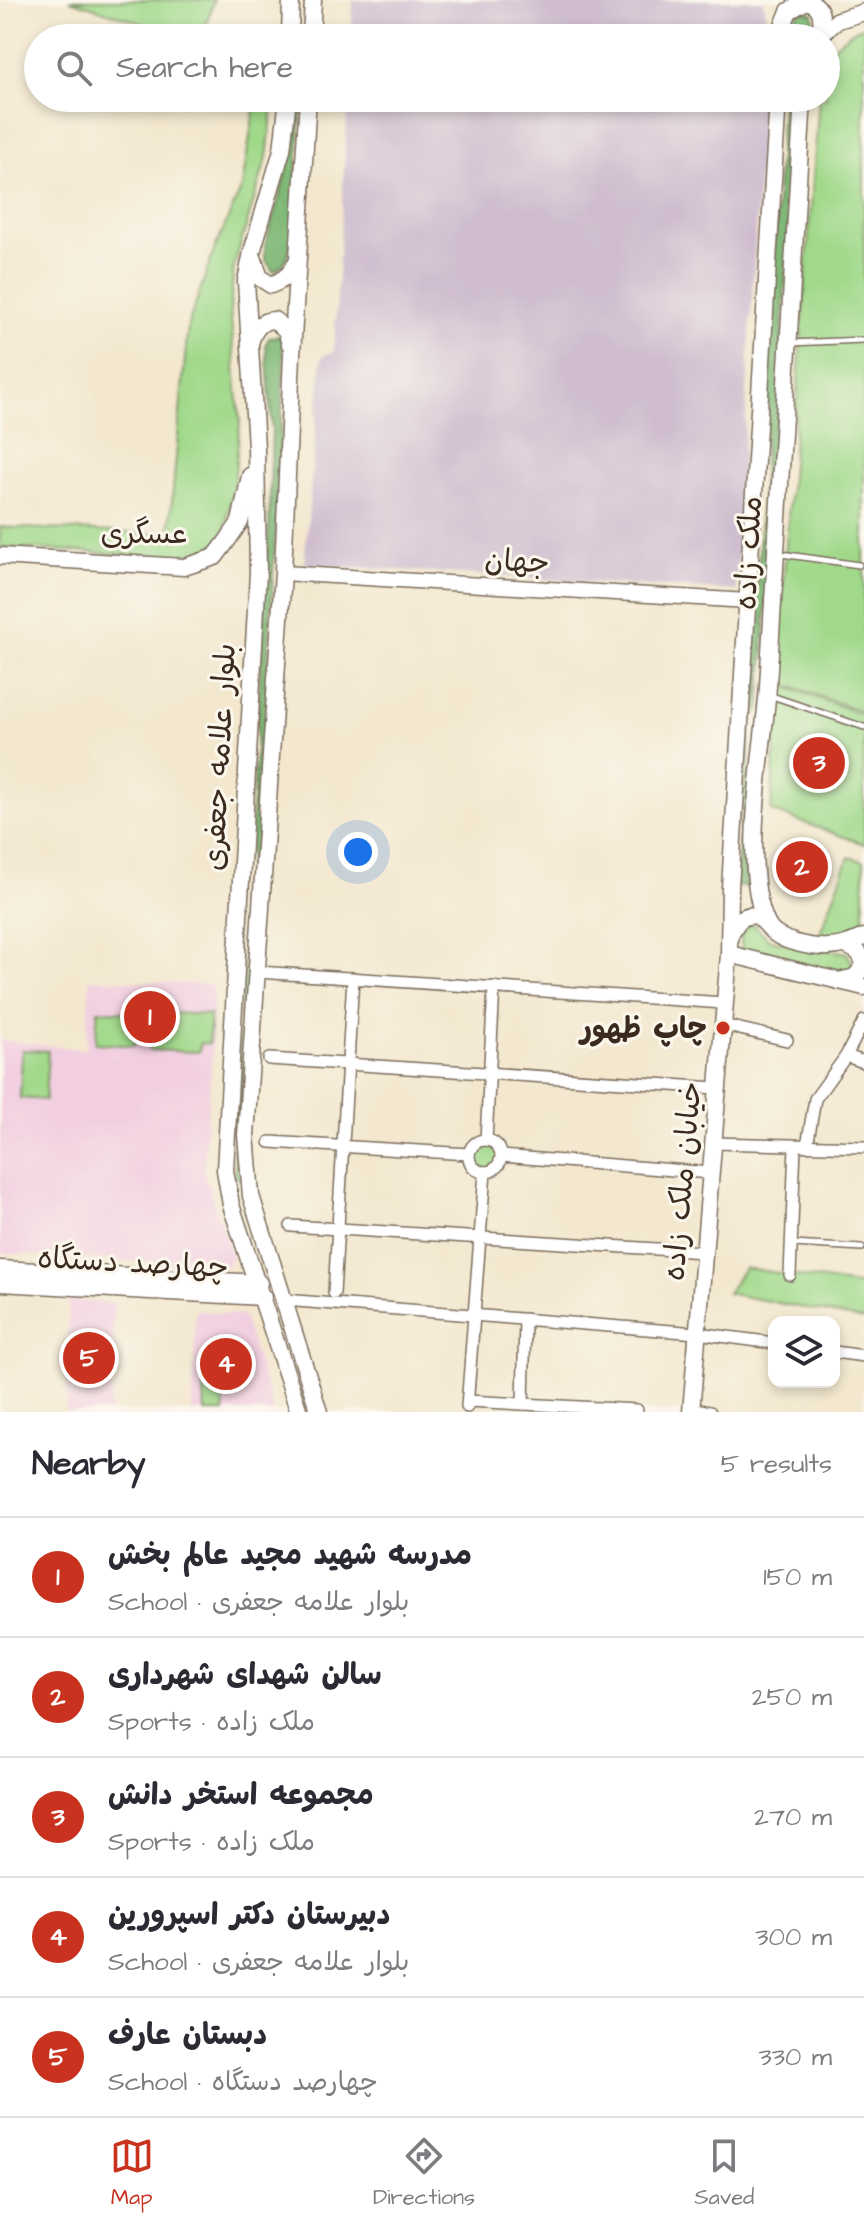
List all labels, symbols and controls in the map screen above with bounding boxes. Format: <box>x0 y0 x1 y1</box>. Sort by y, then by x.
search box <box>24 24 840 112</box>
icon: search <box>52 46 96 90</box>
text: Search here <box>116 47 293 89</box>
street label: ملک زاده <box>725 495 773 611</box>
street label: عسگری <box>101 513 187 555</box>
street label: جهان <box>483 539 551 585</box>
street label: بلوار علامه جعفری <box>193 642 247 872</box>
pin: 3 <box>793 733 845 793</box>
your location <box>338 832 378 872</box>
pin: 2 <box>776 837 828 897</box>
pin: 1 <box>124 987 176 1047</box>
place label: چاپ ظهور <box>578 1008 707 1050</box>
marker: چاپ ظهور <box>714 1019 732 1037</box>
street label: خیابان ملک زاده <box>653 1080 713 1283</box>
street label: چهارصد دستگاه <box>36 1237 230 1289</box>
map controls <box>768 1316 840 1388</box>
button: layers <box>768 1316 840 1388</box>
pin: 5 <box>63 1328 115 1388</box>
pin: 4 <box>200 1334 252 1394</box>
text: Nearby <box>32 1440 146 1488</box>
text: 5 results <box>721 1446 832 1482</box>
text: مدرسه شهید مجید عالم بخش <box>108 1534 472 1576</box>
text: 1 <box>56 1559 60 1595</box>
text: 150 m <box>763 1559 832 1595</box>
text: School · بلوار علامه جعفری <box>108 1584 409 1620</box>
text: سالن شهدای شهرداری <box>108 1654 382 1696</box>
text: 2 <box>51 1679 65 1715</box>
text: 250 m <box>752 1679 832 1715</box>
text: Sports · ملک زاده <box>108 1704 315 1740</box>
text: مجموعه استخر دانش <box>108 1774 374 1816</box>
text: 3 <box>51 1799 65 1835</box>
text: 270 m <box>754 1799 832 1835</box>
text: Sports · ملک زاده <box>108 1824 315 1860</box>
text: دبیرستان دکتر اسپرورین <box>108 1894 390 1936</box>
text: 4 <box>49 1919 67 1955</box>
text: 300 m <box>755 1919 832 1955</box>
text: School · بلوار علامه جعفری <box>108 1944 409 1980</box>
text: دبستان عارف <box>108 2014 267 2056</box>
text: 5 <box>49 2039 67 2075</box>
text: 330 m <box>758 2039 832 2075</box>
text: School · چهارصد دستگاه <box>108 2064 378 2100</box>
tab: Map <box>110 2134 154 2213</box>
tab: Directions <box>373 2134 475 2213</box>
tab: Saved <box>694 2134 754 2213</box>

